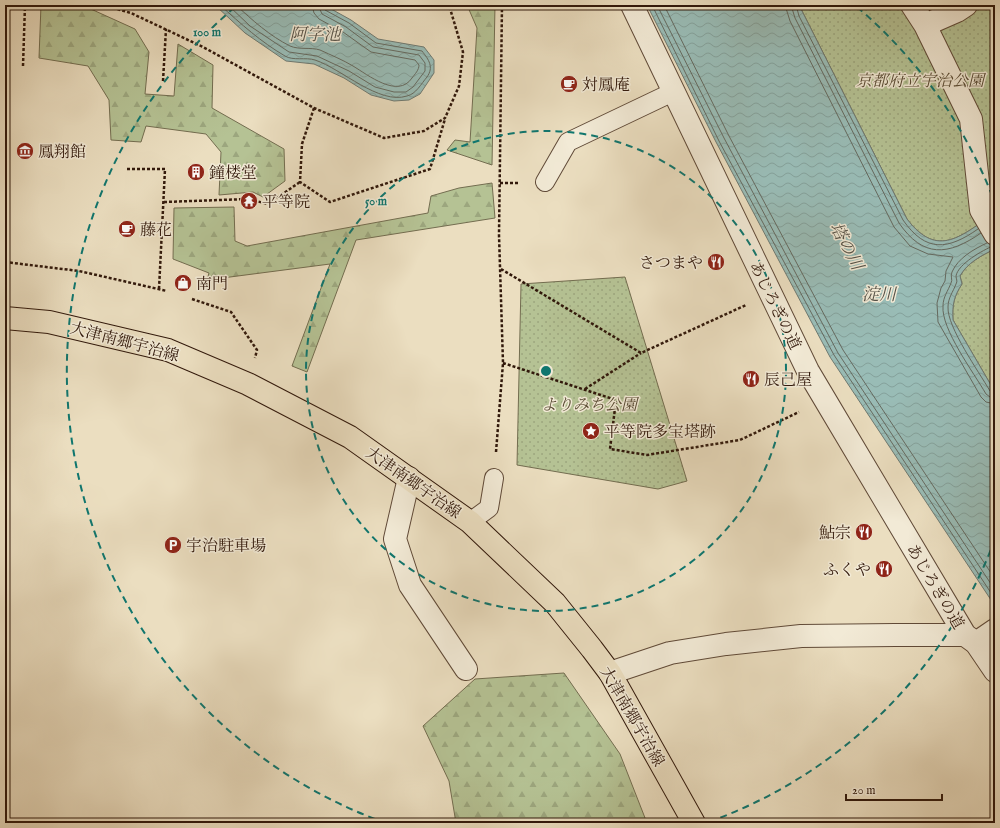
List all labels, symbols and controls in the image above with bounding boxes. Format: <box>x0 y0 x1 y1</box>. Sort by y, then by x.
text: 100 m <box>193 25 222 40</box>
water label: 阿字池 <box>290 25 342 46</box>
park label: 京都府立宇治公園 <box>856 72 987 92</box>
cafe icon: 対鳳庵 <box>559 74 579 94</box>
place label: 対鳳庵 <box>582 76 630 96</box>
museum icon: 鳳翔館 <box>15 141 35 161</box>
place label: 鳳翔館 <box>38 143 86 163</box>
building icon: 鐘楼堂 <box>186 162 206 182</box>
place label: 鐘楼堂 <box>209 164 257 184</box>
temple icon: 平等院 <box>239 191 259 211</box>
place label: 平等院 <box>262 193 310 213</box>
text: 50 m <box>365 194 388 209</box>
cafe icon: 藤花 <box>117 219 137 239</box>
water label: 塔の川 <box>824 219 868 276</box>
place label: 藤花 <box>140 221 172 241</box>
restaurant icon: さつまや <box>706 252 726 272</box>
place label: さつまや <box>639 254 703 274</box>
street label: あじろぎの道 <box>744 258 804 353</box>
shop icon: 南門 <box>173 273 193 293</box>
place label: 南門 <box>196 275 228 295</box>
water label: 淀川 <box>862 285 898 306</box>
street label: 大津南郷宇治線 <box>68 319 181 367</box>
centre of rings <box>539 364 553 378</box>
restaurant icon: 辰己屋 <box>741 369 761 389</box>
place label: 辰己屋 <box>764 371 812 391</box>
park label: よりみち公園 <box>541 396 640 416</box>
place icon: 平等院多宝塔跡 <box>581 421 601 441</box>
place label: 平等院多宝塔跡 <box>604 423 716 443</box>
street label: 大津南郷宇治線 <box>361 443 464 524</box>
restaurant icon: 鮎宗 <box>854 522 874 542</box>
place label: 鮎宗 <box>819 524 851 544</box>
parking icon: 宇治駐車場 <box>163 535 183 555</box>
place label: 宇治駐車場 <box>186 537 266 557</box>
street label: あじろぎの道 <box>901 541 968 633</box>
restaurant icon: ふくや <box>874 559 894 579</box>
place label: ふくや <box>823 561 871 581</box>
street label: 大津南郷宇治線 <box>595 663 668 771</box>
scale bar <box>846 776 942 802</box>
text: 20 m <box>852 783 875 798</box>

